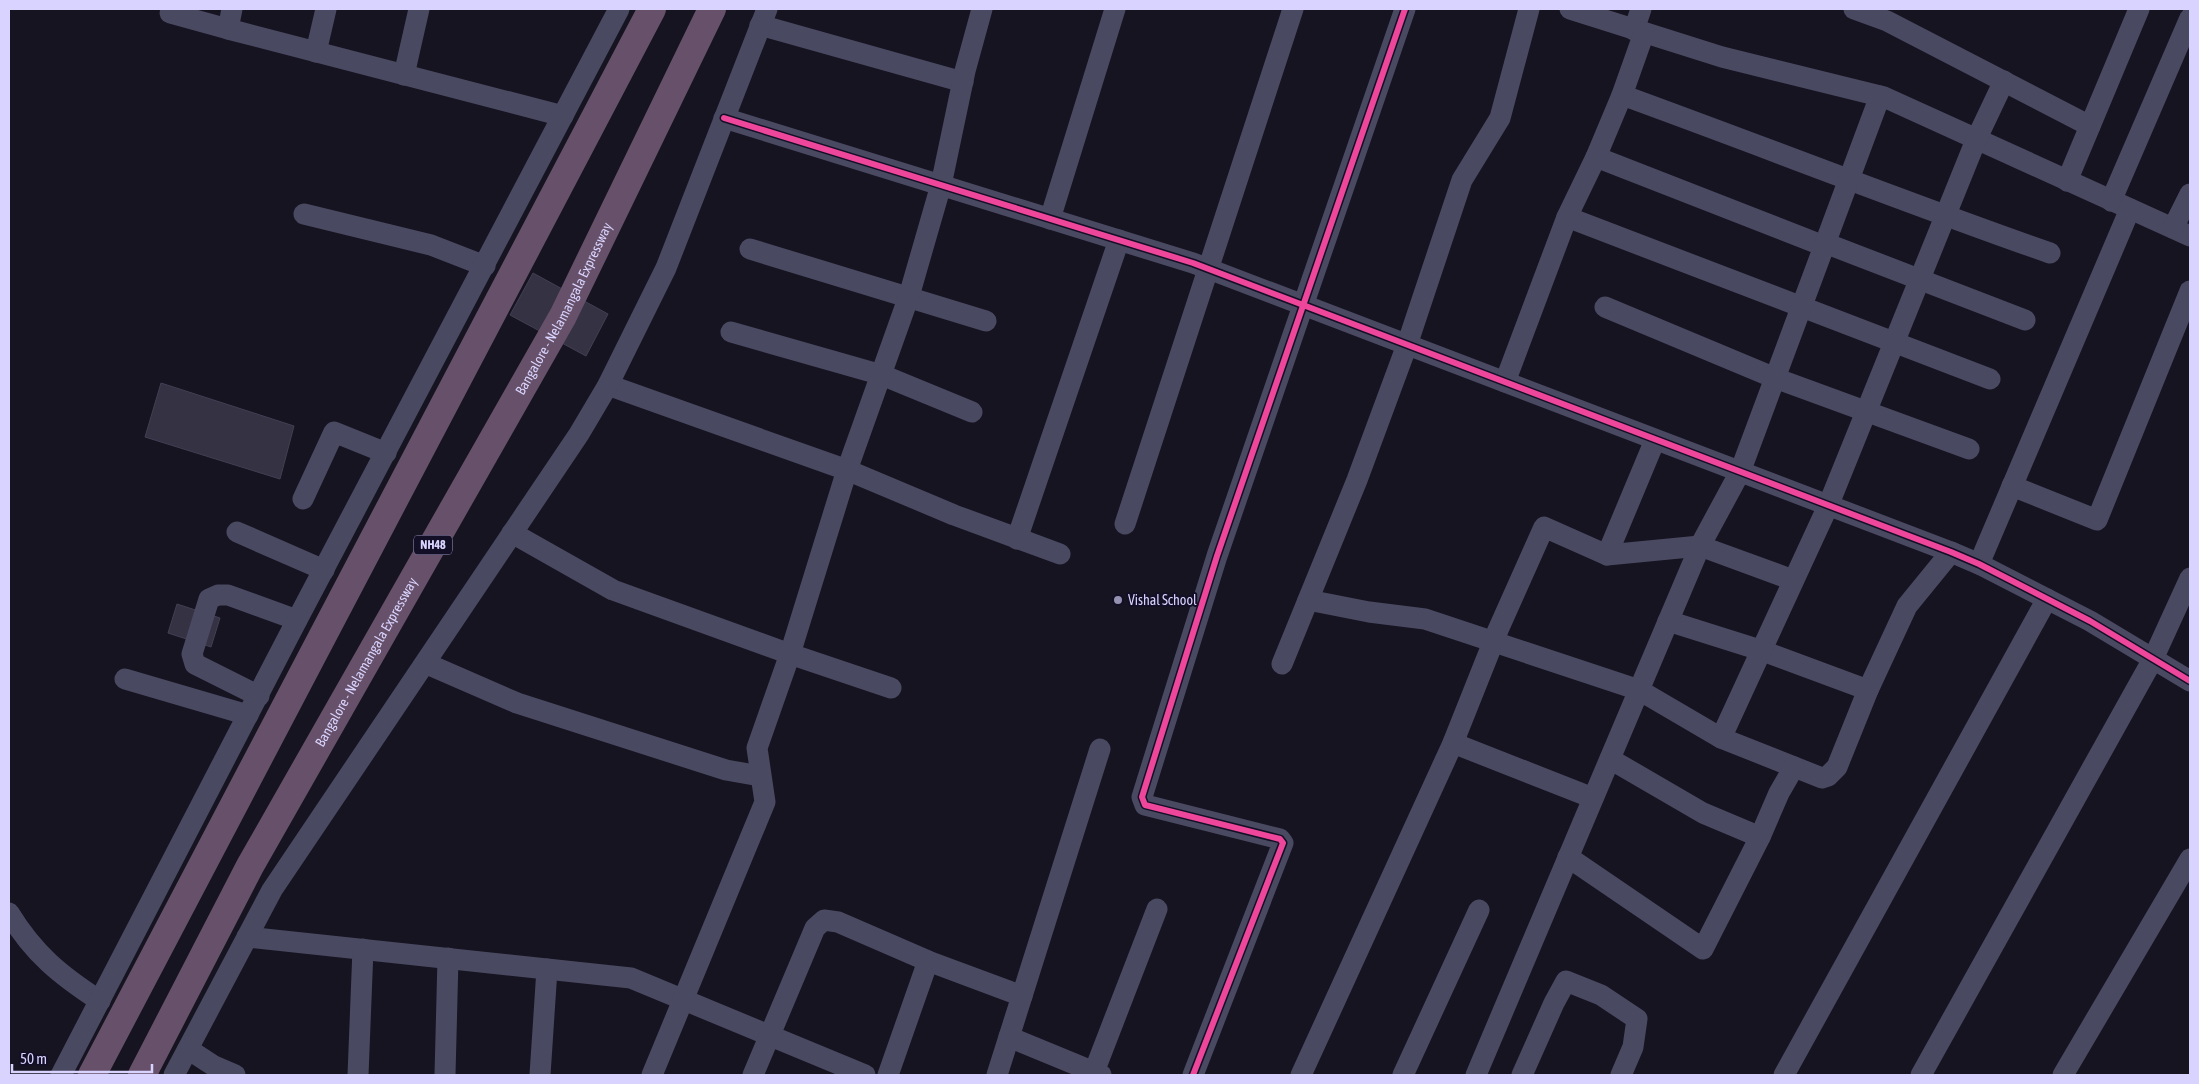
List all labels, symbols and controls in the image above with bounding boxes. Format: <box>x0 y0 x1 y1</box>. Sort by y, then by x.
street label: Bangalore - Nelamangala Expressway <box>512 220 615 397</box>
road number: NH48 <box>414 536 452 554</box>
street label: Bangalore - Nelamangala Expressway <box>312 574 421 749</box>
place label: Vishal School <box>1128 592 1197 608</box>
marker: Vishal School <box>1112 594 1124 606</box>
scale bar <box>12 1042 152 1074</box>
text: 50 m <box>20 1050 47 1067</box>

